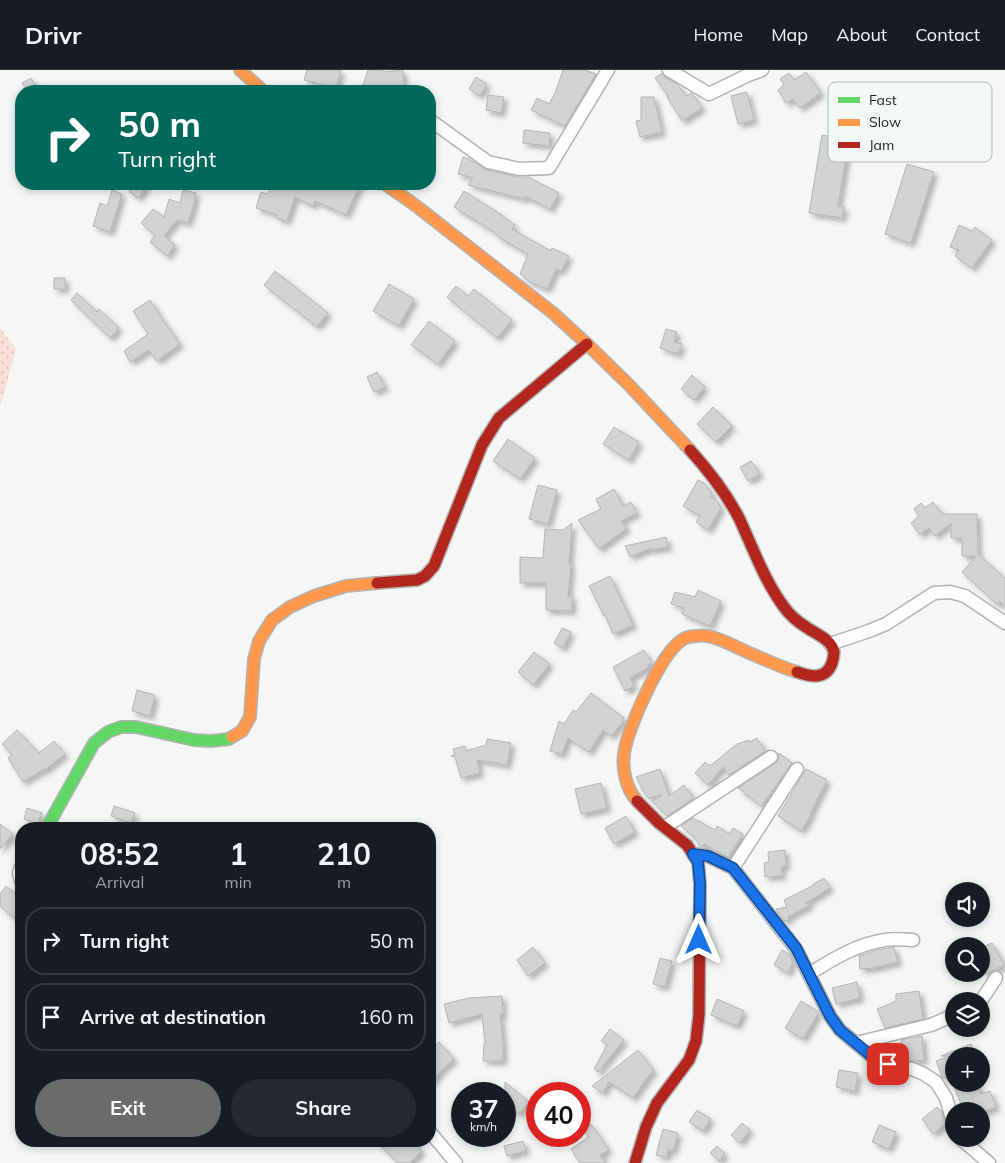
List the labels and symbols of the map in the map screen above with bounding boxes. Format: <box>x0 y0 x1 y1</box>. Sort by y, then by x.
legend <box>828 82 992 162</box>
text: Fast <box>869 91 897 109</box>
text: Slow <box>869 113 901 131</box>
text: Jam <box>869 136 894 154</box>
position arrow <box>672 913 724 965</box>
pin <box>867 1043 909 1085</box>
speed limit sign: 40 <box>526 1082 591 1147</box>

